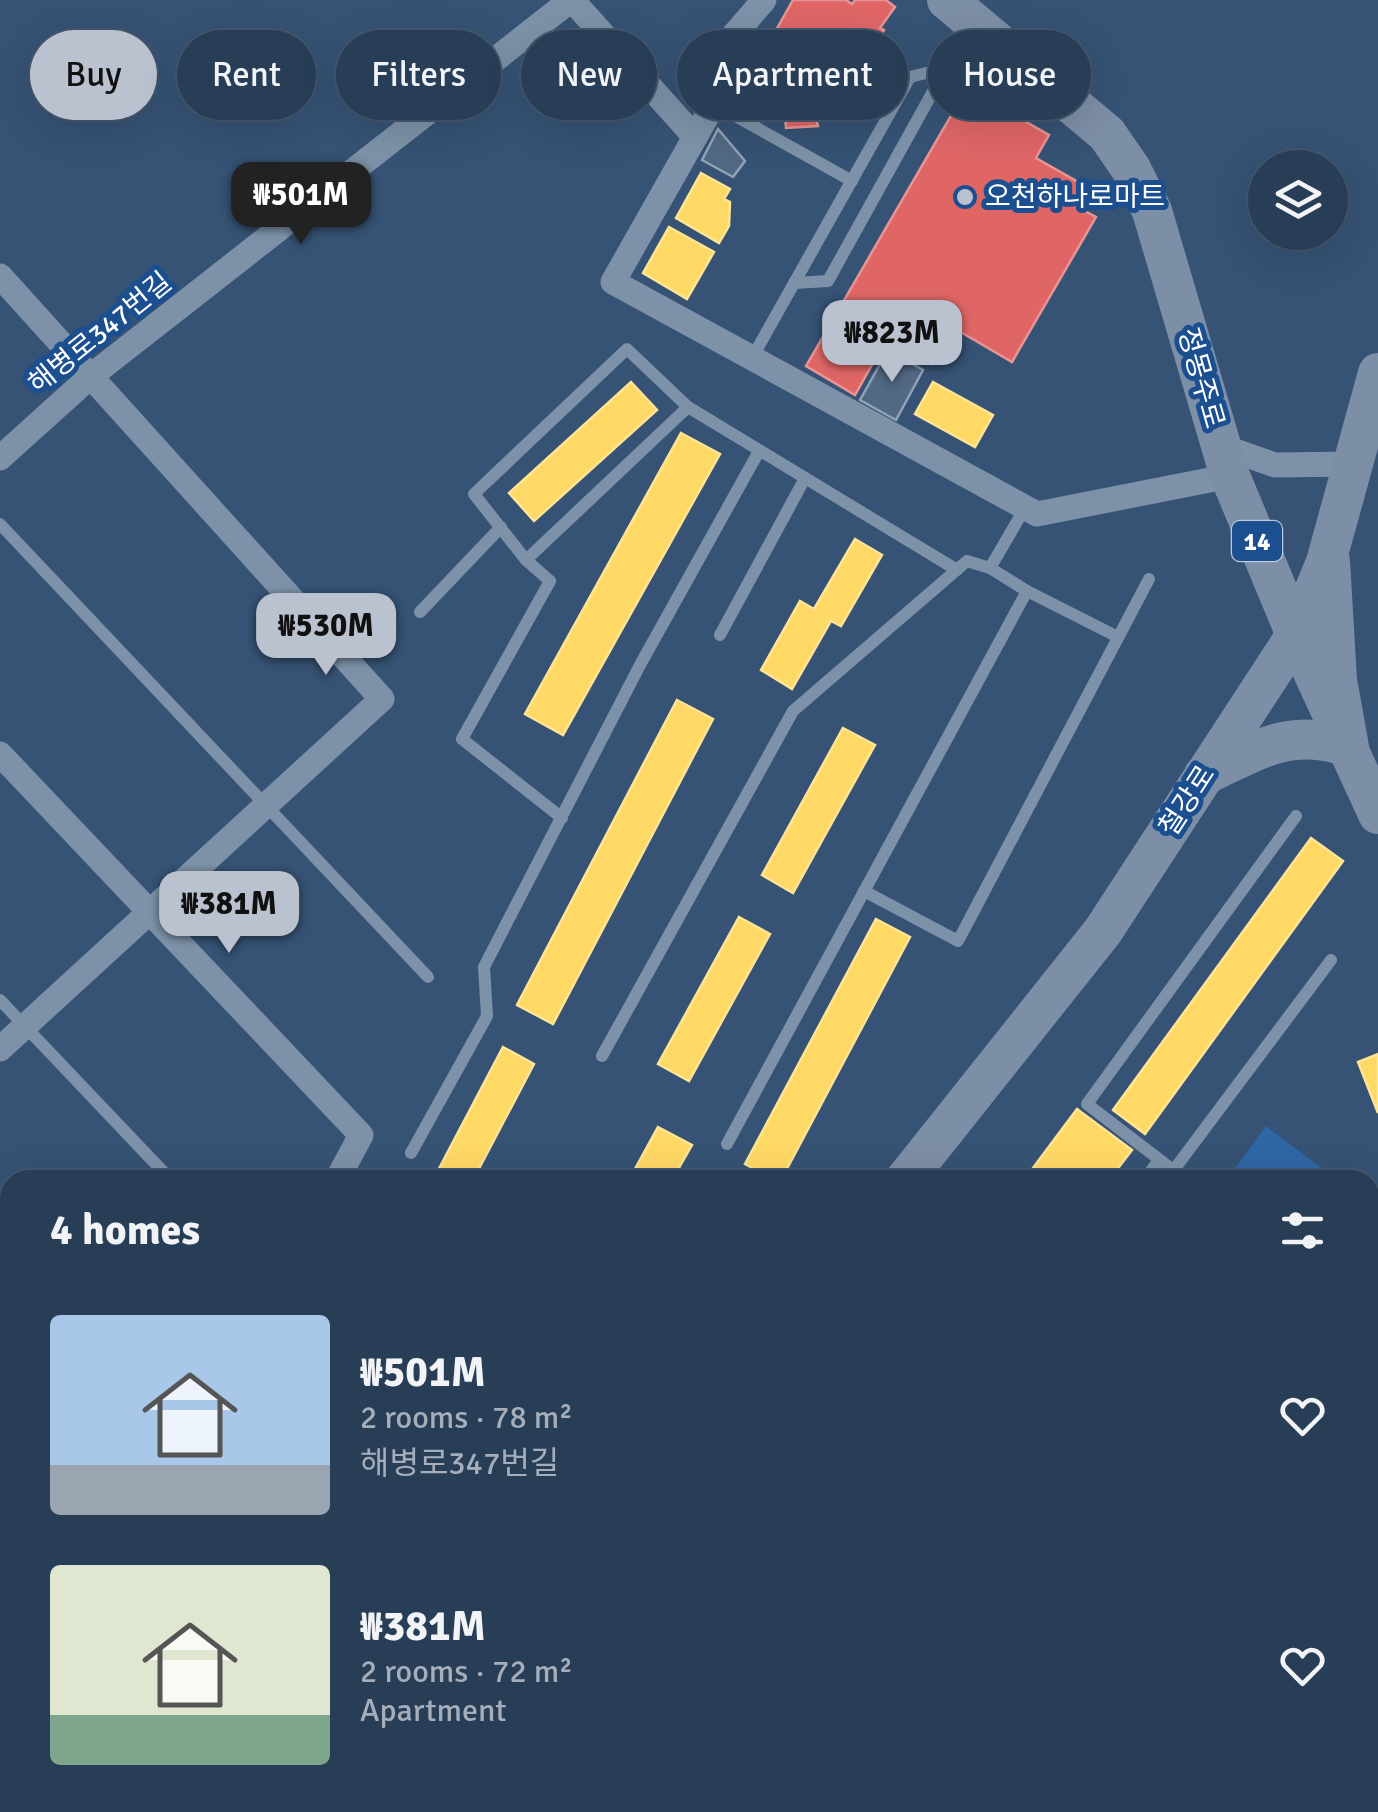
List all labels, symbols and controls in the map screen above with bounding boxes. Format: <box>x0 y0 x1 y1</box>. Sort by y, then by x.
chip: Buy <box>30 30 157 120</box>
chip: Rent <box>177 30 316 120</box>
chip: Filters <box>336 30 501 120</box>
chip: New <box>521 30 657 120</box>
chip: Apartment <box>677 30 908 120</box>
chip: House <box>928 30 1091 120</box>
map controls <box>1248 150 1348 250</box>
button: layers <box>1248 150 1348 250</box>
pin: ₩501M <box>231 162 371 247</box>
text: ₩501M <box>253 175 349 214</box>
place label: 오천하나로마트 <box>985 180 1165 214</box>
marker: 오천하나로마트 <box>954 186 976 208</box>
street label: 해병로347번길 <box>22 265 178 401</box>
pin: ₩823M <box>822 300 962 385</box>
text: ₩823M <box>844 313 940 352</box>
street label: 정몽주로 <box>1170 324 1232 432</box>
road number: 14 <box>1232 521 1282 561</box>
pin: ₩530M <box>256 593 396 678</box>
text: ₩530M <box>278 606 374 645</box>
street label: 철강로 <box>1152 759 1222 843</box>
pin: ₩381M <box>159 871 299 956</box>
text: ₩381M <box>181 884 277 923</box>
icon: filters <box>1275 1203 1330 1258</box>
text: 4 homes <box>50 1205 200 1256</box>
text: ₩501M <box>360 1347 486 1398</box>
icon: home <box>130 1355 250 1475</box>
icon: heart <box>1275 1388 1330 1443</box>
text: 2 rooms · 78 m² <box>360 1398 573 1437</box>
text: 해병로347번길 <box>360 1444 559 1483</box>
text: ₩381M <box>360 1601 486 1652</box>
icon: home <box>130 1605 250 1725</box>
icon: heart <box>1275 1638 1330 1693</box>
text: 2 rooms · 72 m² <box>360 1652 573 1691</box>
text: Apartment <box>360 1691 507 1730</box>

